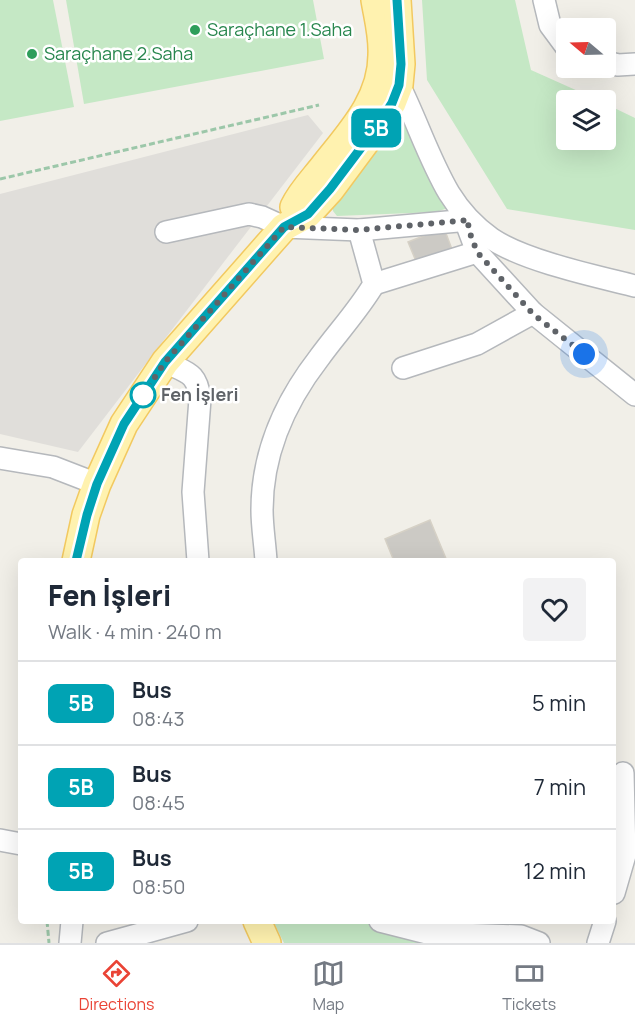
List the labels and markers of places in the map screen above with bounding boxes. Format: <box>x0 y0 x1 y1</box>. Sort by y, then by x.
place label: Saraçhane 1.Saha <box>207 17 352 41</box>
marker: Saraçhane 1.Saha <box>188 23 202 37</box>
place label: Saraçhane 2.Saha <box>44 41 193 65</box>
marker: Saraçhane 2.Saha <box>25 47 39 61</box>
marker: Fen İşleri <box>130 382 156 408</box>
place label: Fen İşleri <box>161 382 239 406</box>

